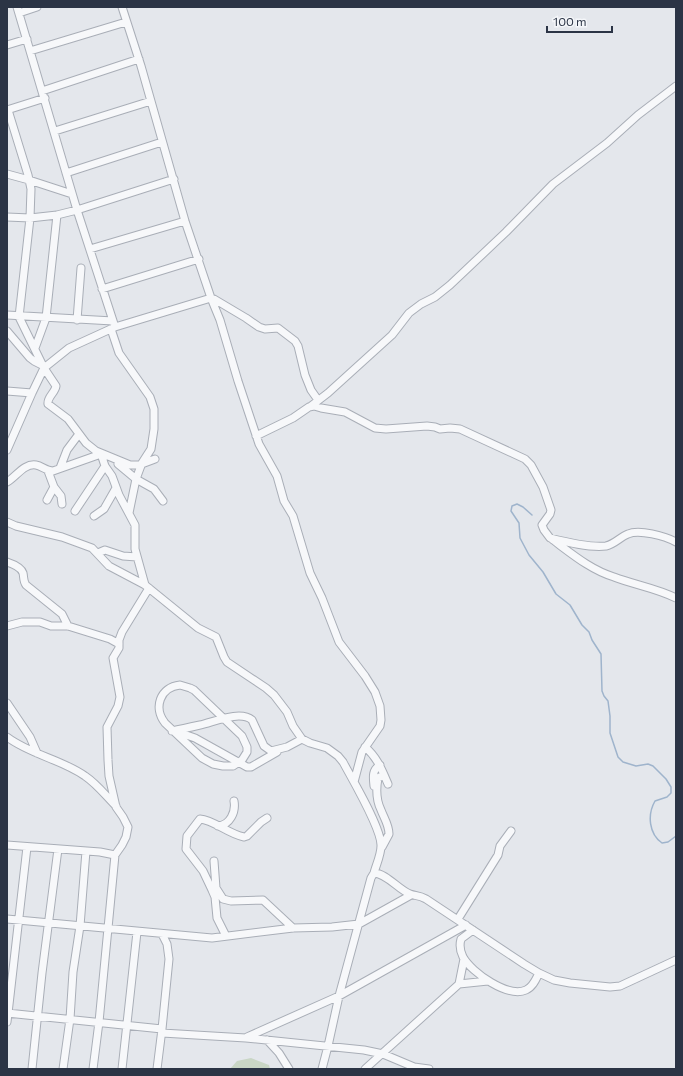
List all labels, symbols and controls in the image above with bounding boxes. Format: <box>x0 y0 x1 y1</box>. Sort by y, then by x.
scale bar <box>547 8 612 34</box>
text: 100 m <box>553 14 587 28</box>

